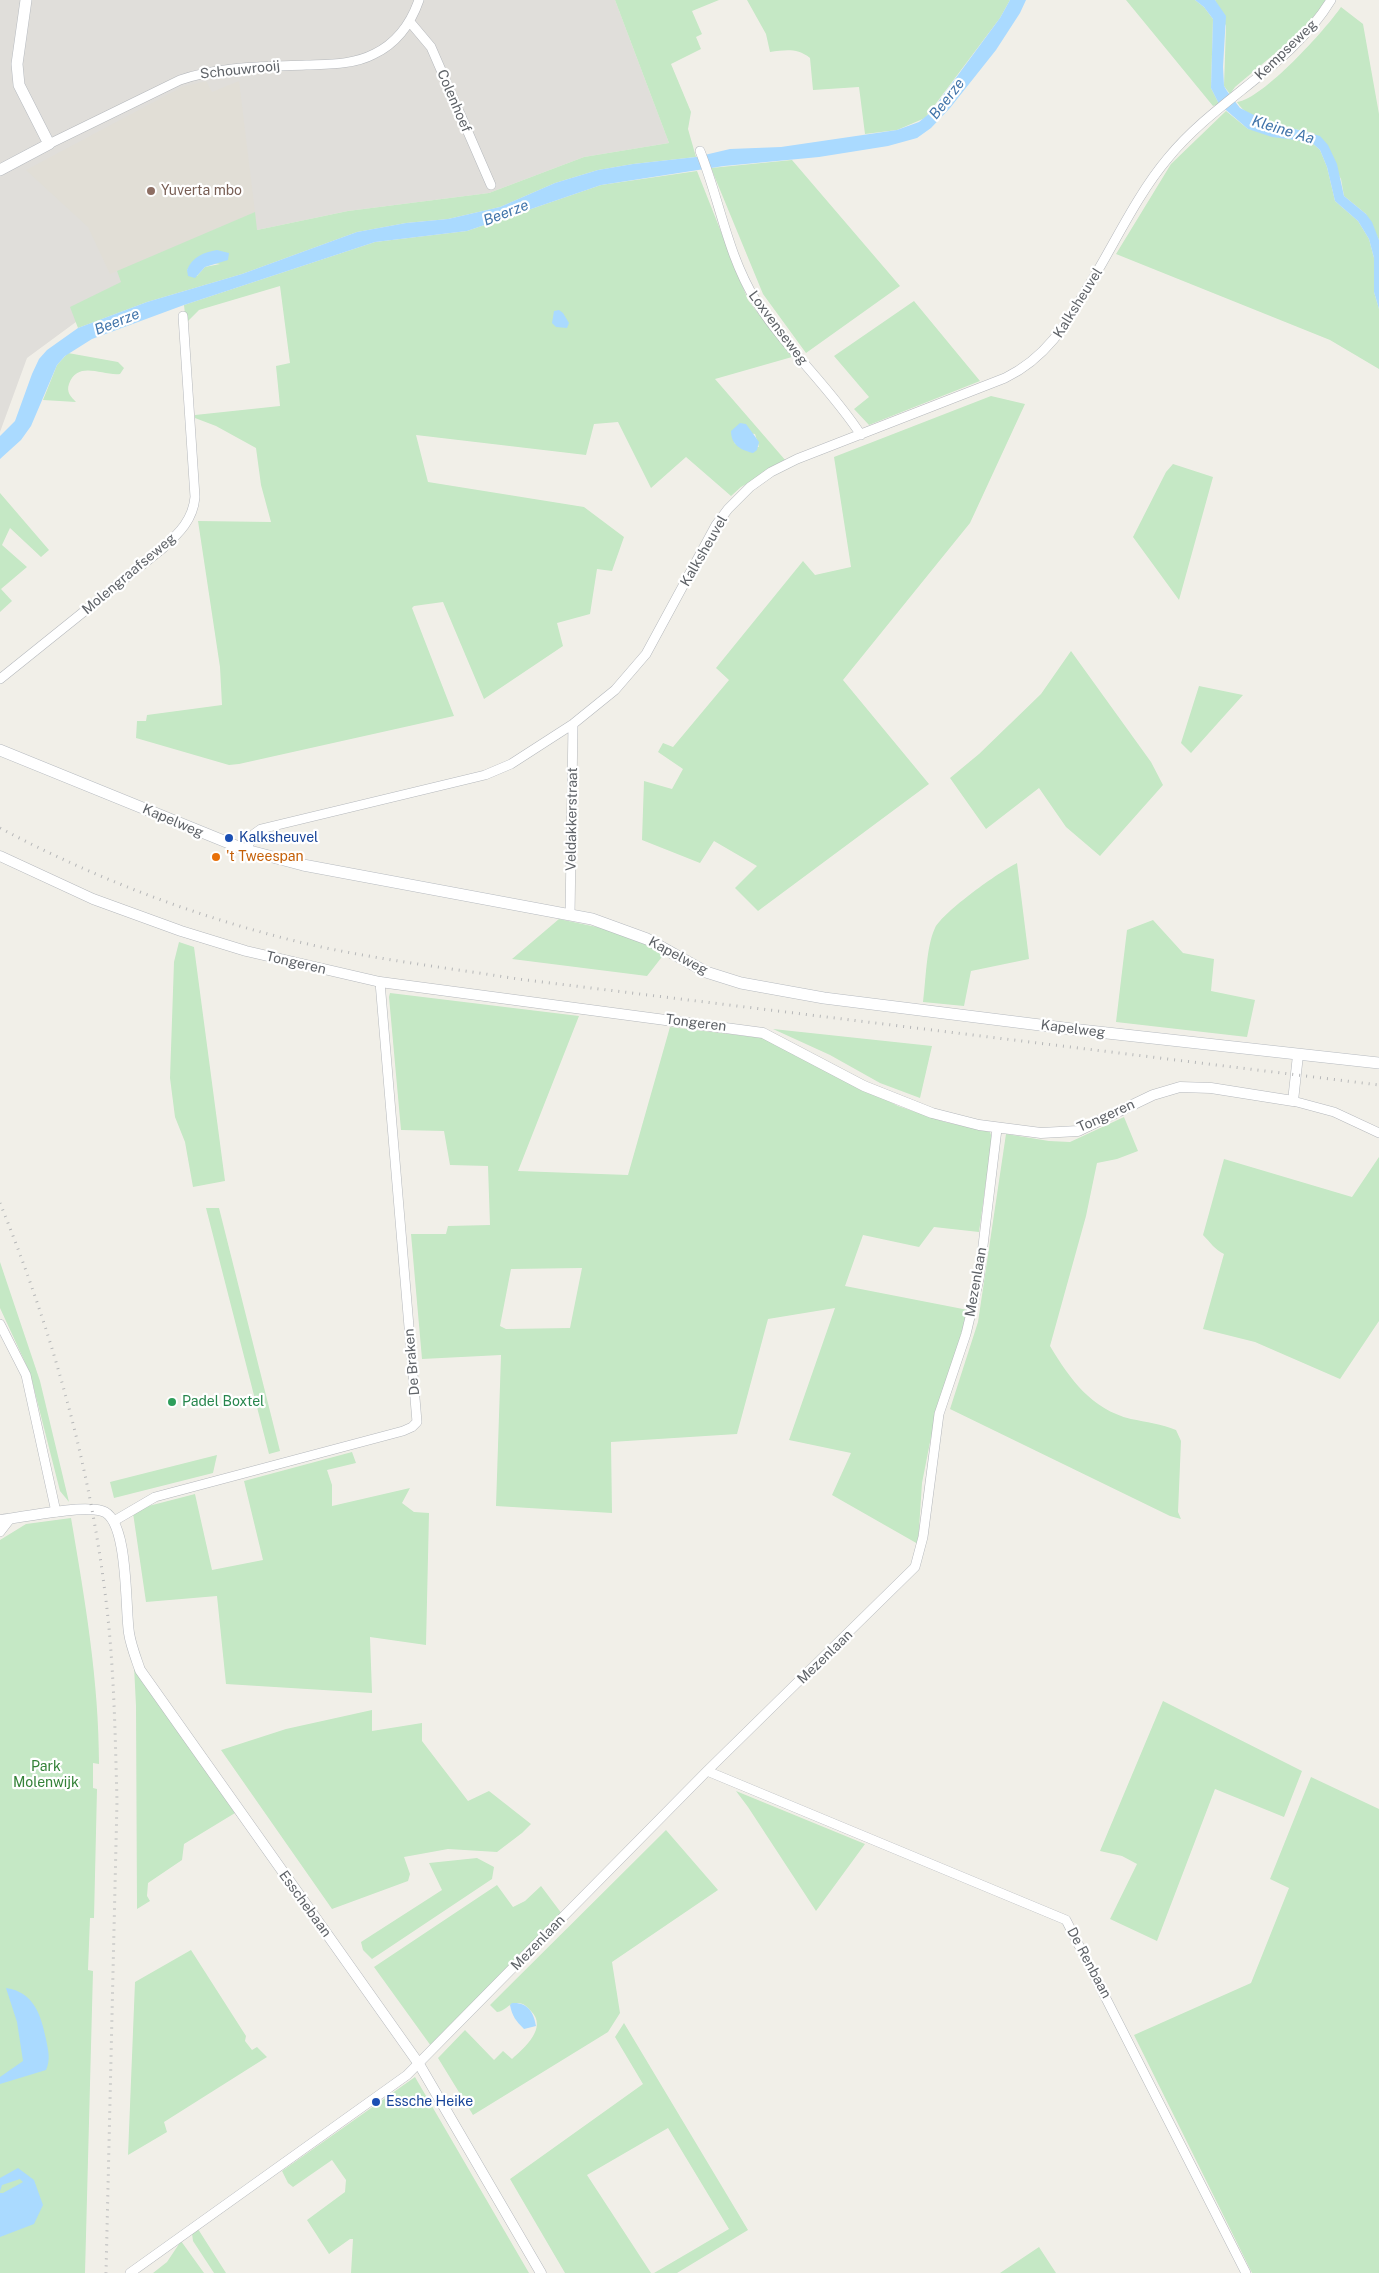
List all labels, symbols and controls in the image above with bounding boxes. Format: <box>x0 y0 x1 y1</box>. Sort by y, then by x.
street label: Kempseweg <box>1251 16 1321 84</box>
street label: Schouwrooij <box>199 57 281 83</box>
street label: Colenhoef <box>433 67 475 135</box>
water label: Beerze <box>925 75 969 123</box>
water label: Kleine Aa <box>1250 112 1316 148</box>
place label: Yuverta mbo <box>161 183 242 199</box>
marker: Yuverta mbo <box>145 185 157 197</box>
water label: Beerze <box>481 196 531 230</box>
street label: Kalksheuvel <box>1050 265 1106 341</box>
street label: Loxvenseweg <box>745 288 811 368</box>
water label: Beerze <box>92 305 142 339</box>
street label: Kalksheuvel <box>677 512 731 590</box>
street label: Molengraafseweg <box>79 530 179 618</box>
street label: Veldakkerstraat <box>563 767 581 871</box>
street label: Kapelweg <box>140 801 206 841</box>
place label: Kalksheuvel <box>239 830 318 846</box>
marker: Kalksheuvel <box>223 832 235 844</box>
place label: 't Tweespan <box>226 849 304 865</box>
marker: 't Tweespan <box>210 851 222 863</box>
street label: Kapelweg <box>645 933 711 979</box>
street label: Tongeren <box>264 948 328 978</box>
street label: Tongeren <box>665 1011 727 1035</box>
street label: Kapelweg <box>1040 1017 1106 1041</box>
street label: Tongeren <box>1075 1096 1137 1136</box>
street label: Mezenlaan <box>962 1246 990 1318</box>
street label: De Braken <box>401 1328 423 1396</box>
place label: Padel Boxtel <box>182 1394 264 1410</box>
marker: Padel Boxtel <box>166 1396 178 1408</box>
street label: Mezenlaan <box>794 1626 856 1688</box>
park label: Park Molenwijk <box>13 1759 79 1791</box>
street label: Esschebaan <box>275 1868 335 1940</box>
street label: Mezenlaan <box>507 1912 569 1974</box>
street label: De Renbaan <box>1063 1925 1115 2001</box>
place label: Essche Heike <box>386 2094 473 2110</box>
marker: Essche Heike <box>370 2096 382 2108</box>

